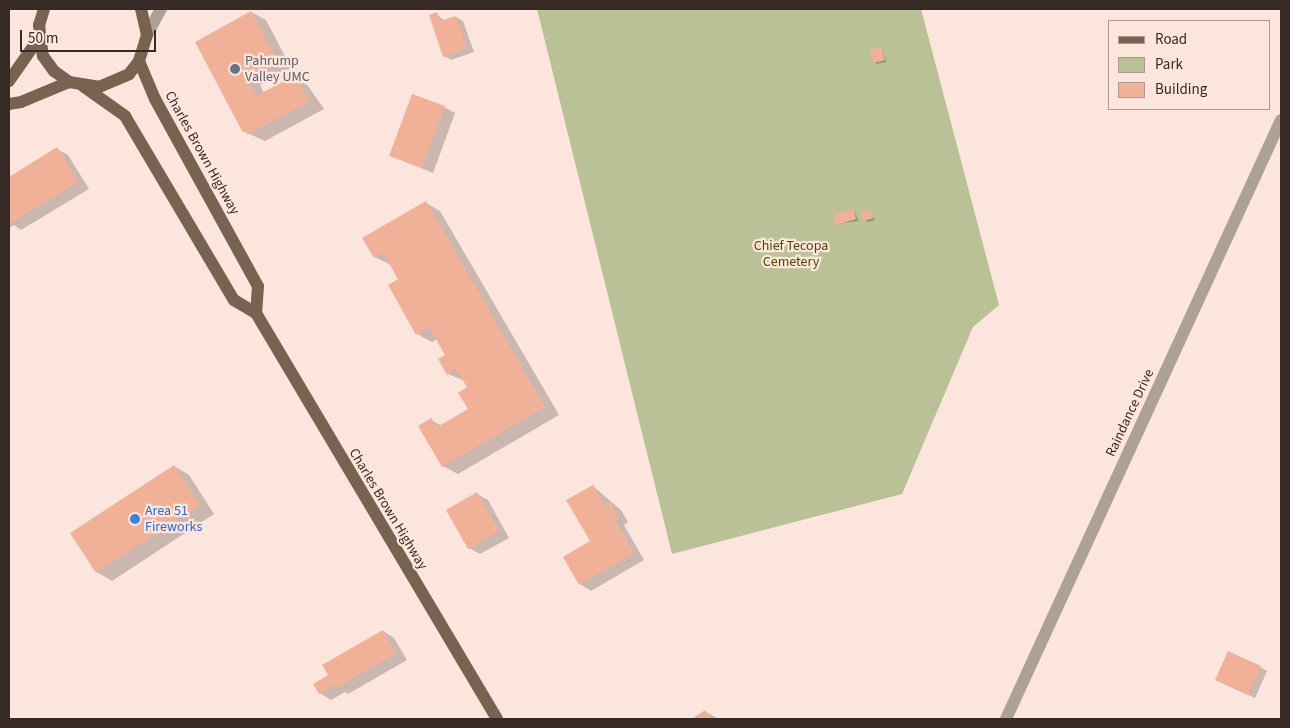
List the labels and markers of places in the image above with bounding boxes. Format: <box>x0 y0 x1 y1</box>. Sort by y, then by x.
place label: Pahrump Valley UMC <box>245 53 310 85</box>
marker: Pahrump Valley UMC <box>229 63 241 75</box>
place label: Area 51 Fireworks <box>145 503 202 536</box>
marker: Area 51 Fireworks <box>129 513 141 525</box>

